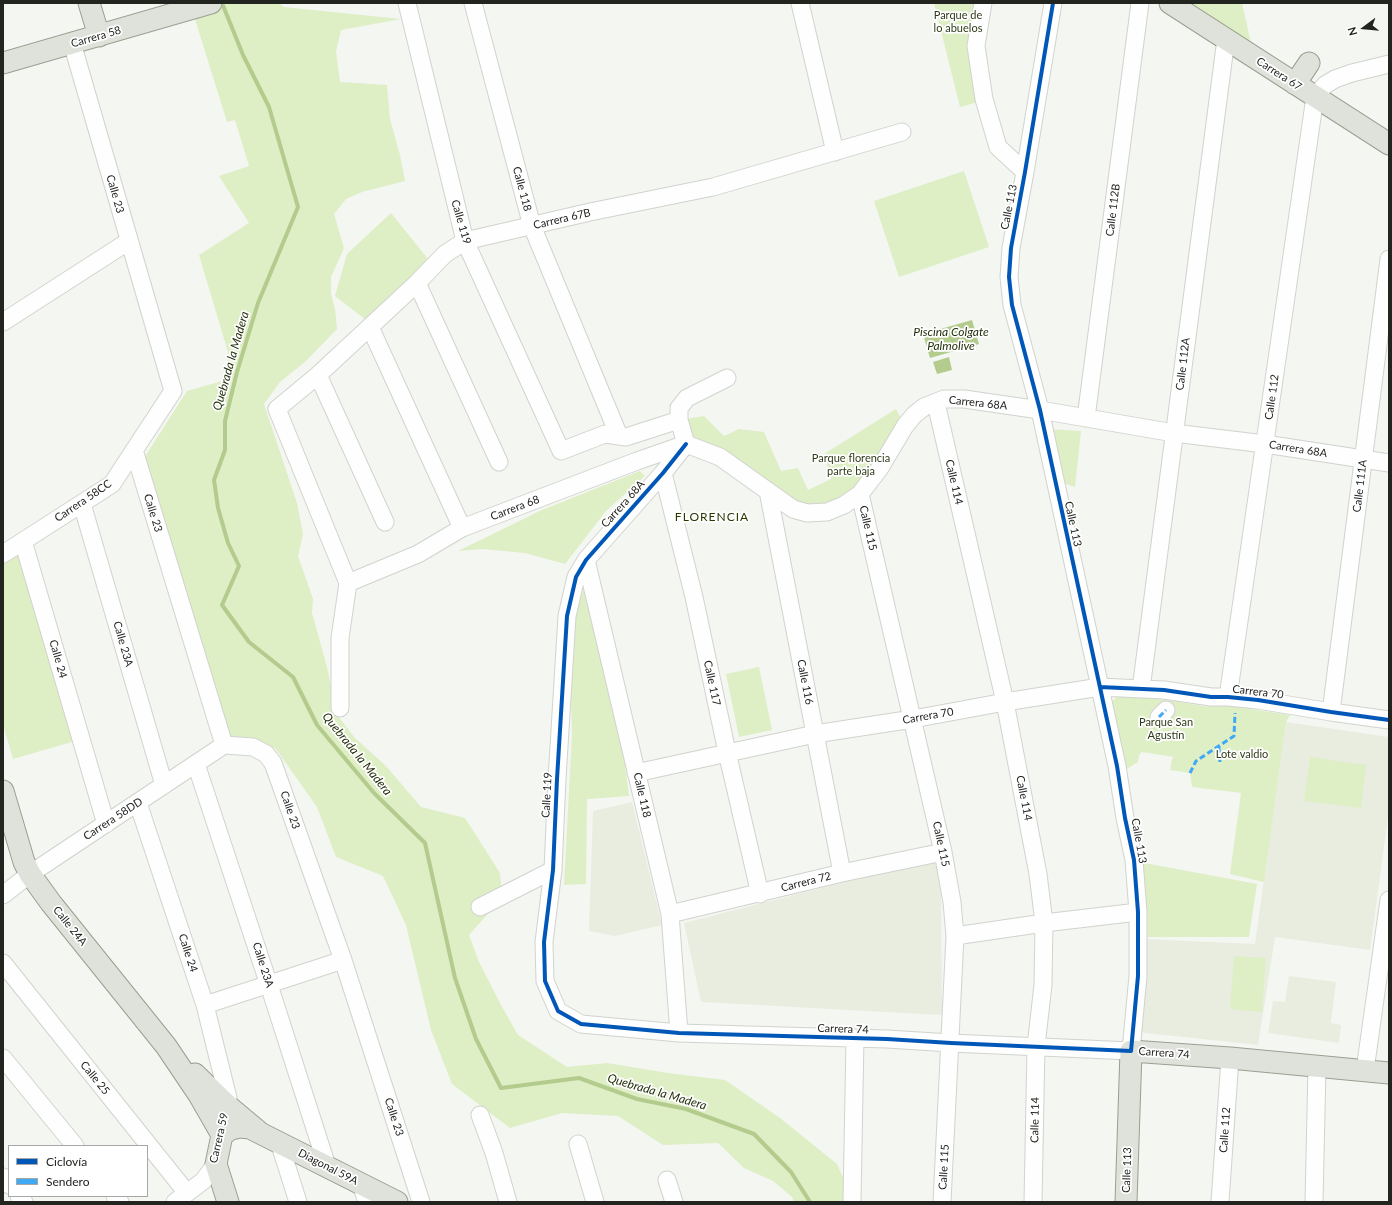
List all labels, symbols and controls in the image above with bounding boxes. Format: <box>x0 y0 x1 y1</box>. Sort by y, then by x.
park label: Parque de lo abuelos <box>934 8 982 34</box>
north arrow <box>1344 8 1384 48</box>
street label: Carrera 58 <box>69 24 123 50</box>
text: N <box>1345 26 1359 37</box>
street label: Carrera 67 <box>1254 54 1304 94</box>
street label: Calle 118 <box>510 165 534 213</box>
street label: Calle 23 <box>103 173 127 215</box>
street label: Calle 113 <box>998 183 1020 231</box>
street label: Calle 112B <box>1103 183 1123 237</box>
street label: Calle 119 <box>448 198 474 246</box>
street label: Carrera 67B <box>532 206 592 232</box>
water label: Quebrada la Madera <box>210 310 252 412</box>
water label: Piscina Colgate Palmolive <box>913 325 989 353</box>
street label: Calle 112A <box>1173 337 1193 391</box>
street label: Calle 112 <box>1262 373 1282 421</box>
street label: Carrera 68A <box>948 393 1008 413</box>
street label: Carrera 68A <box>1268 438 1328 460</box>
park label: Parque florencia parte baja <box>812 451 890 477</box>
street label: Calle 114 <box>942 458 966 506</box>
street label: Calle 111A <box>1350 459 1370 513</box>
street label: Carrera 58CC <box>52 477 114 525</box>
street label: Carrera 68A <box>598 478 648 530</box>
street label: Calle 23 <box>141 492 165 534</box>
street label: Carrera 68 <box>489 493 541 523</box>
street label: Calle 113 <box>1062 500 1084 548</box>
street label: Calle 115 <box>856 504 880 552</box>
district label: FLORENCIA <box>675 510 749 524</box>
street label: Calle 23A <box>110 620 136 668</box>
street label: Calle 24 <box>46 638 70 680</box>
street label: Calle 116 <box>794 658 816 706</box>
street label: Calle 117 <box>701 659 723 707</box>
street label: Carrera 70 <box>1232 682 1284 702</box>
street label: Carrera 70 <box>902 705 954 727</box>
water label: Quebrada la Madera <box>319 710 395 798</box>
park label: Parque San Agustín <box>1139 715 1193 741</box>
park label: Lote valdio <box>1216 747 1268 761</box>
street label: Calle 118 <box>630 771 654 819</box>
street label: Calle 119 <box>539 772 555 818</box>
street label: Calle 114 <box>1013 774 1035 822</box>
street label: Calle 23 <box>277 789 303 831</box>
street label: Carrera 58DD <box>81 795 145 843</box>
street label: Calle 113 <box>1129 817 1149 865</box>
street label: Calle 115 <box>930 820 952 868</box>
street label: Carrera 72 <box>779 869 833 895</box>
street label: Calle 24A <box>50 904 90 948</box>
street label: Calle 24 <box>176 932 200 974</box>
street label: Calle 23A <box>249 941 277 989</box>
street label: Carrera 74 <box>817 1022 869 1036</box>
street label: Carrera 74 <box>1138 1045 1190 1061</box>
street label: Calle 25 <box>77 1059 113 1097</box>
water label: Quebrada la Madera <box>606 1071 708 1113</box>
street label: Calle 23 <box>382 1096 406 1138</box>
street label: Calle 114 <box>1028 1097 1042 1143</box>
street label: Calle 112 <box>1217 1107 1233 1153</box>
street label: Carrera 59 <box>207 1111 231 1165</box>
street label: Calle 115 <box>936 1144 952 1190</box>
legend <box>8 1145 148 1197</box>
street label: Diagonal 59A <box>296 1146 360 1188</box>
street label: Calle 113 <box>1120 1147 1134 1193</box>
text: Ciclovía <box>46 1154 87 1169</box>
text: Sendero <box>46 1174 90 1189</box>

